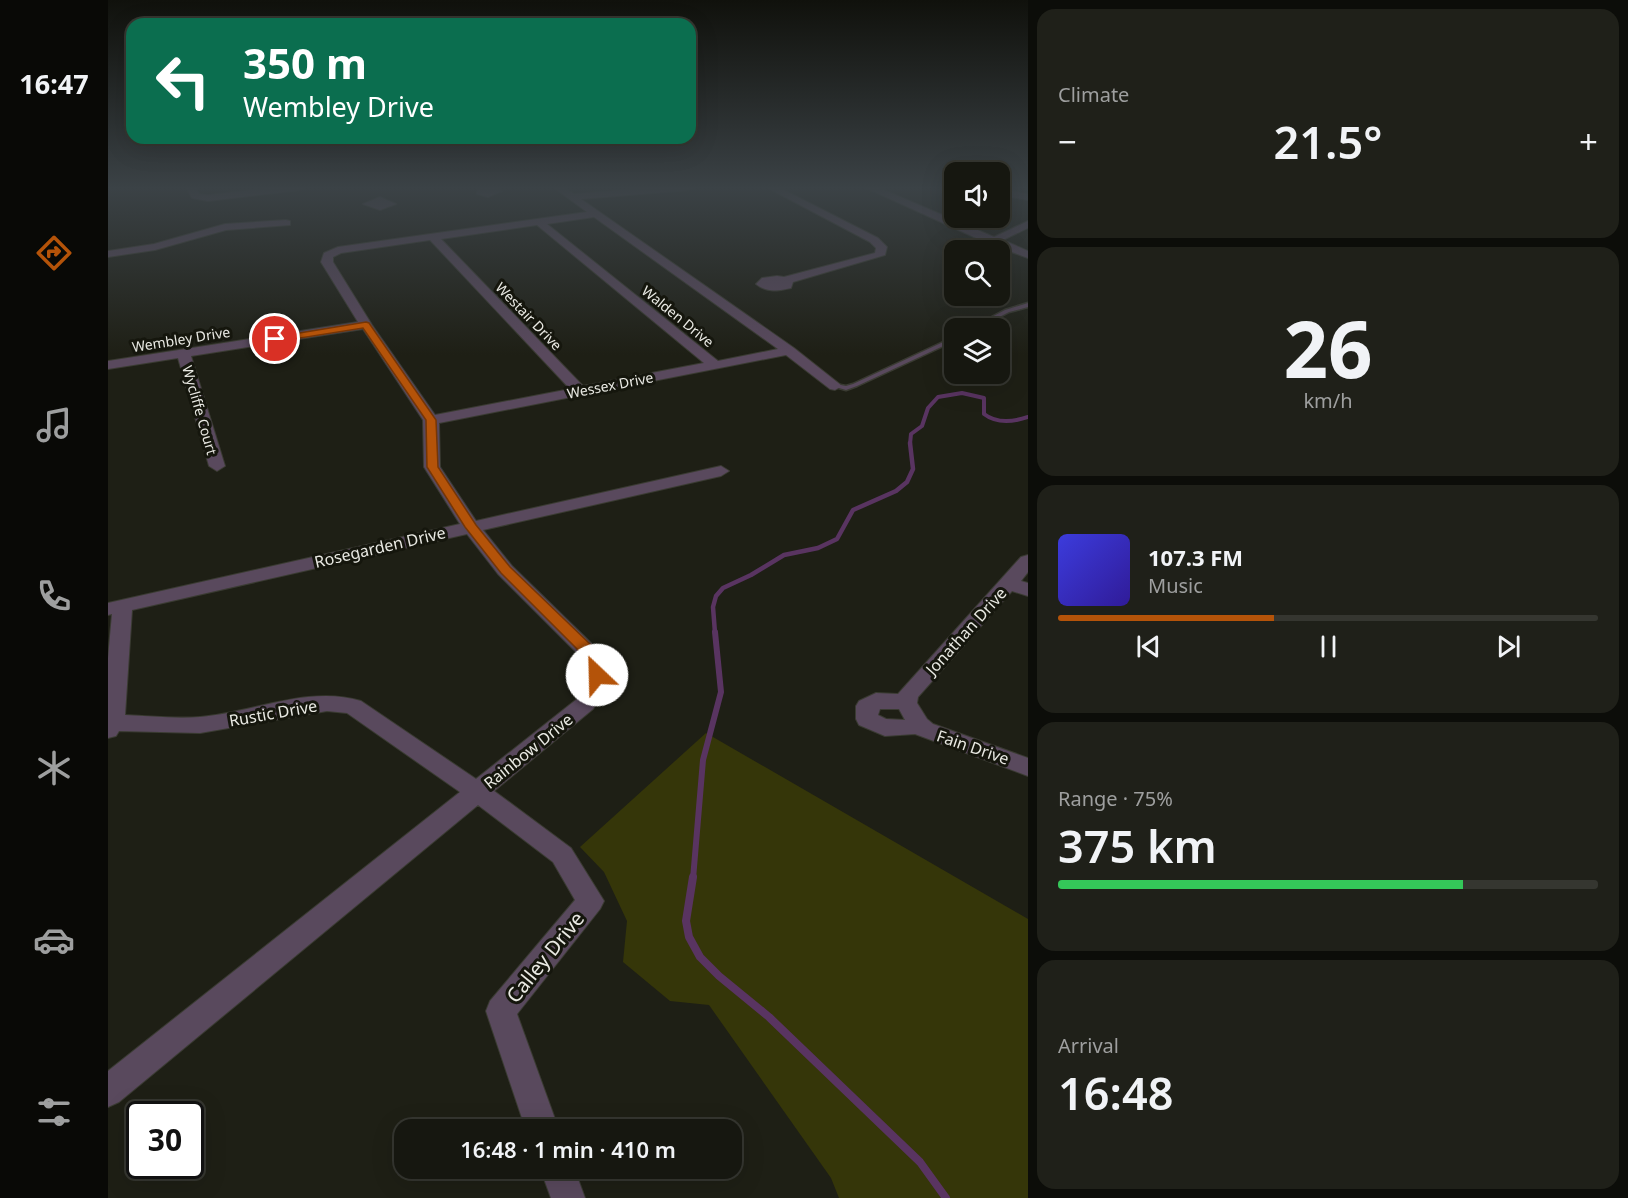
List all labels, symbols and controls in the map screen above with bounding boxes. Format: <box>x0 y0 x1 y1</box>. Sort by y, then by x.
text: 350 m <box>243 34 367 91</box>
icon: left <box>144 42 222 120</box>
text: 16:47 <box>19 65 89 102</box>
text: Climate <box>1058 81 1129 108</box>
text: Wembley Drive <box>243 88 434 125</box>
text: 21.5° <box>1274 111 1382 172</box>
text: − <box>1058 119 1077 164</box>
text: + <box>1579 119 1598 164</box>
map controls <box>944 162 1010 384</box>
button: sound <box>944 162 1010 228</box>
icon: directions <box>33 232 75 274</box>
button: search <box>944 240 1010 306</box>
street label: Westair Drive <box>492 278 566 354</box>
street label: Walden Drive <box>638 281 718 351</box>
text: 26 <box>1283 295 1373 401</box>
pin <box>249 313 300 364</box>
button: layers <box>944 318 1010 384</box>
street label: Wembley Drive <box>131 322 231 356</box>
icon: arrive <box>258 322 291 355</box>
street label: Wycliffe Court <box>178 363 222 457</box>
street label: Wessex Drive <box>565 367 655 403</box>
text: km/h <box>1303 387 1353 414</box>
icon: music <box>33 404 75 446</box>
street label: Rosegarden Drive <box>312 521 448 573</box>
text: 107.3 FM <box>1148 542 1243 572</box>
text: Music <box>1148 572 1203 599</box>
icon: phone <box>33 575 75 617</box>
street label: Jonathan Drive <box>919 582 1011 681</box>
icon: previous <box>1132 630 1165 663</box>
icon: pause <box>1312 630 1345 663</box>
icon: next <box>1492 630 1525 663</box>
position arrow <box>565 643 629 707</box>
street label: Rustic Drive <box>227 694 319 732</box>
street label: Rainbow Drive <box>479 708 577 794</box>
street label: Fain Drive <box>934 724 1012 770</box>
icon: climate <box>33 747 75 789</box>
text: Range · 75% <box>1058 785 1173 812</box>
text: 375 km <box>1058 815 1217 876</box>
street label: Calley Drive <box>500 906 590 1008</box>
icon: car <box>33 919 75 961</box>
text: Arrival <box>1058 1032 1119 1059</box>
text: 16:48 <box>1058 1062 1173 1123</box>
icon: filters <box>33 1091 75 1133</box>
speed limit sign: 30 <box>126 1101 204 1179</box>
text: 16:48 · 1 min · 410 m <box>460 1134 676 1164</box>

